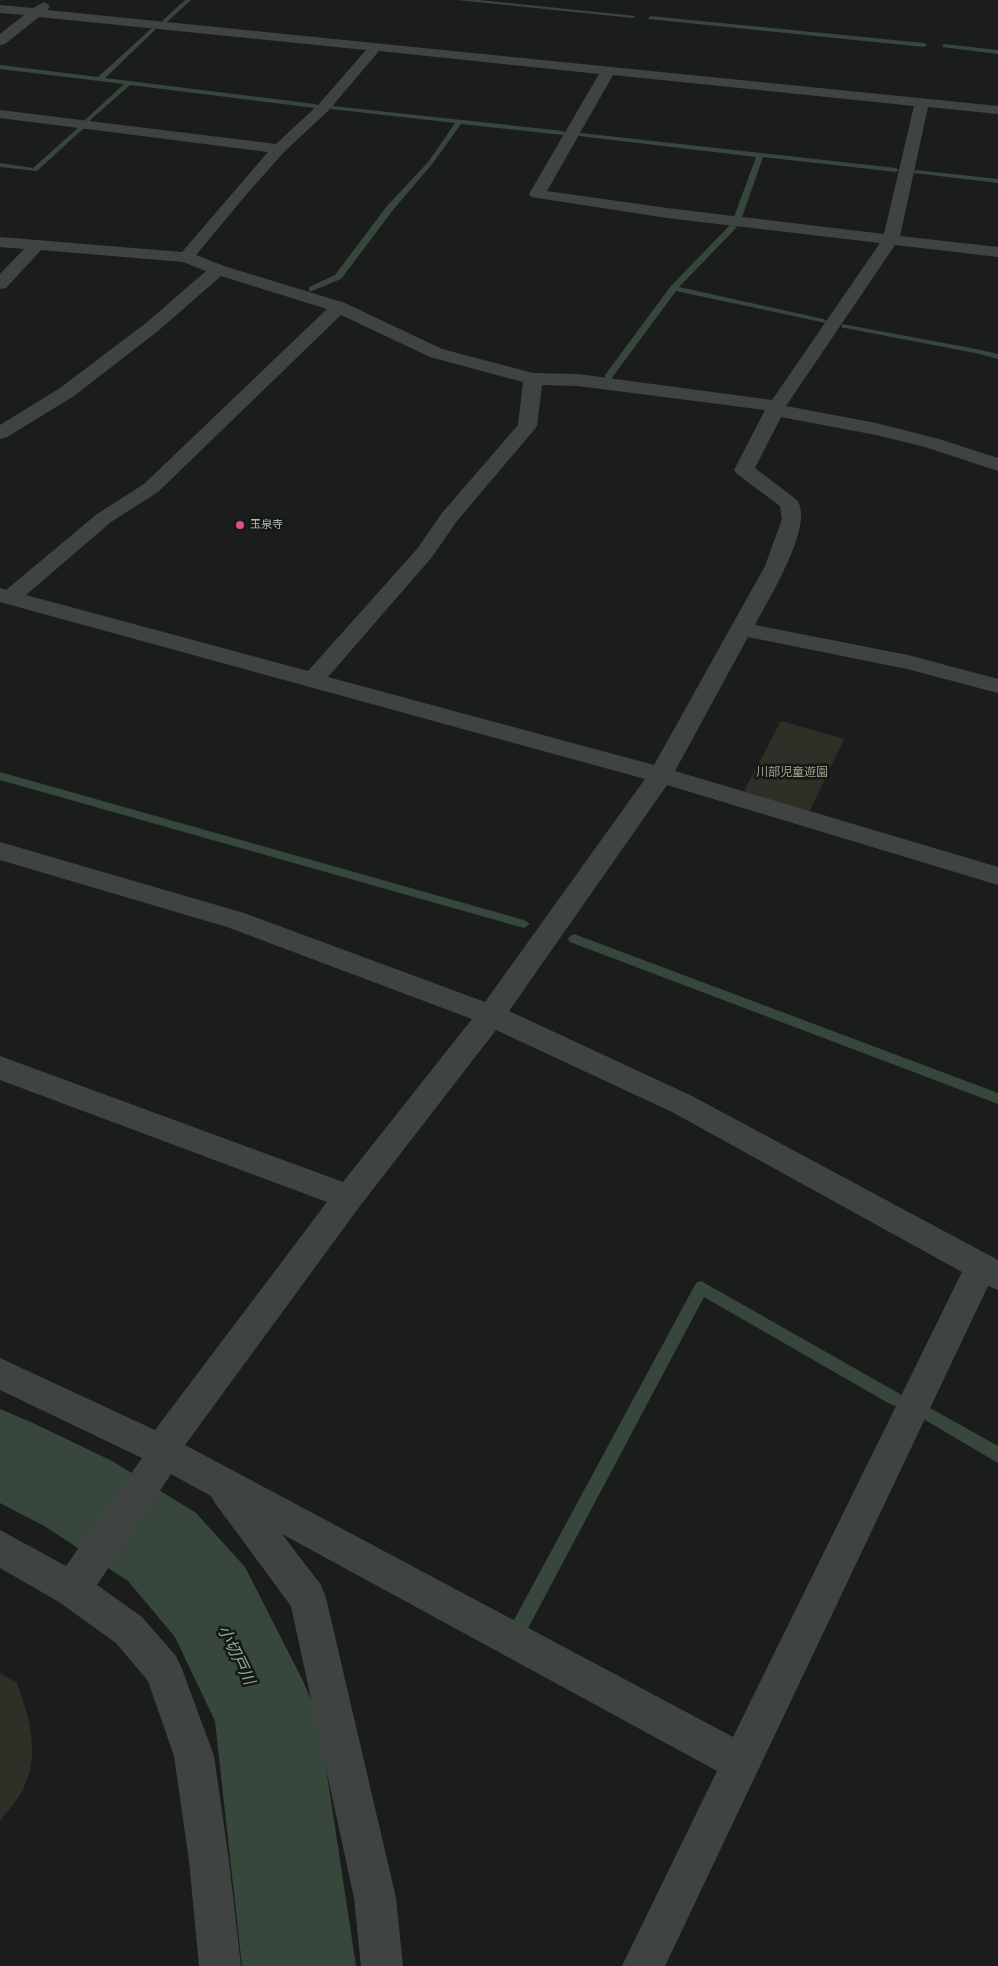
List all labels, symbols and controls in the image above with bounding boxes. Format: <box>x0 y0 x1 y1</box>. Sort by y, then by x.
place label: 玉泉寺 <box>250 518 283 532</box>
marker: 玉泉寺 <box>234 519 246 531</box>
park label: 川部児童遊園 <box>756 765 828 779</box>
water label: 小切戸川 <box>213 1622 259 1688</box>

